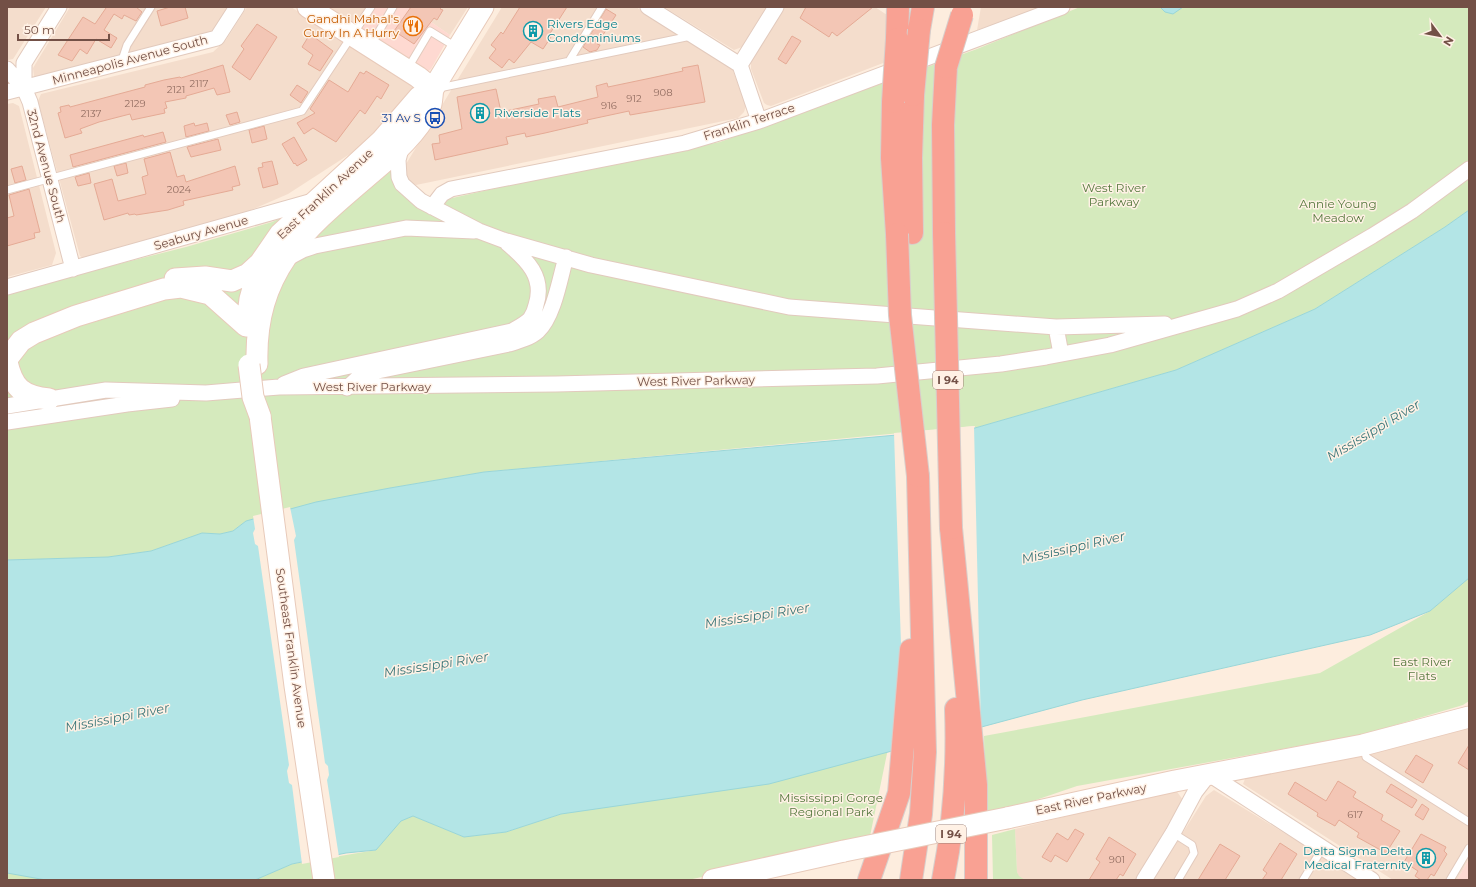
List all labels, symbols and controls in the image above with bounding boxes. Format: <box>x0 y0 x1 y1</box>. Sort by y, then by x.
place label: Gandhi Mahal's Curry In A Hurry <box>303 11 399 40</box>
restaurant icon: Gandhi Mahal's Curry In A Hurry <box>402 15 424 37</box>
scale bar <box>18 16 109 42</box>
place label: Rivers Edge Condominiums <box>547 16 641 45</box>
north arrow <box>1420 16 1460 56</box>
building icon: Rivers Edge Condominiums <box>522 20 544 42</box>
text: 50 m <box>24 22 55 37</box>
street label: Minneapolis Avenue South <box>50 31 209 88</box>
text: N <box>1440 34 1457 49</box>
house number: 2117 <box>190 77 209 90</box>
house number: 2121 <box>167 83 185 96</box>
house number: 908 <box>653 86 673 99</box>
house number: 912 <box>626 92 642 105</box>
house number: 2129 <box>124 97 146 110</box>
house number: 916 <box>601 99 617 112</box>
street label: Franklin Terrace <box>701 100 797 143</box>
building icon: Riverside Flats <box>469 102 491 124</box>
place label: Riverside Flats <box>494 105 581 120</box>
street label: 32nd Avenue South <box>24 107 69 224</box>
house number: 2137 <box>81 107 101 120</box>
bus stop icon: 31 Av S <box>424 107 446 129</box>
place label: 31 Av S <box>381 110 421 125</box>
street label: East Franklin Avenue <box>273 145 376 242</box>
park label: West River Parkway <box>1082 180 1146 209</box>
house number: 2024 <box>167 183 192 196</box>
park label: Annie Young Meadow <box>1299 196 1377 225</box>
street label: Seabury Avenue <box>152 212 250 253</box>
road number: I 94 <box>933 371 963 389</box>
street label: West River Parkway <box>637 372 756 389</box>
street label: West River Parkway <box>313 379 431 394</box>
water label: Mississippi River <box>1324 396 1423 464</box>
water label: Mississippi River <box>1020 527 1127 567</box>
street label: Southeast Franklin Avenue <box>273 567 310 729</box>
water label: Mississippi River <box>704 599 811 631</box>
water label: Mississippi River <box>383 648 490 680</box>
park label: East River Flats <box>1392 654 1452 683</box>
water label: Mississippi River <box>64 699 171 735</box>
street label: East River Parkway <box>1034 779 1148 818</box>
park label: Mississippi Gorge Regional Park <box>779 790 883 819</box>
house number: 617 <box>1347 808 1363 821</box>
road number: I 94 <box>936 825 966 843</box>
place label: Delta Sigma Delta Medical Fraternity <box>1303 843 1412 872</box>
building icon: Delta Sigma Delta Medical Fraternity <box>1415 847 1437 869</box>
house number: 901 <box>1109 853 1125 866</box>

